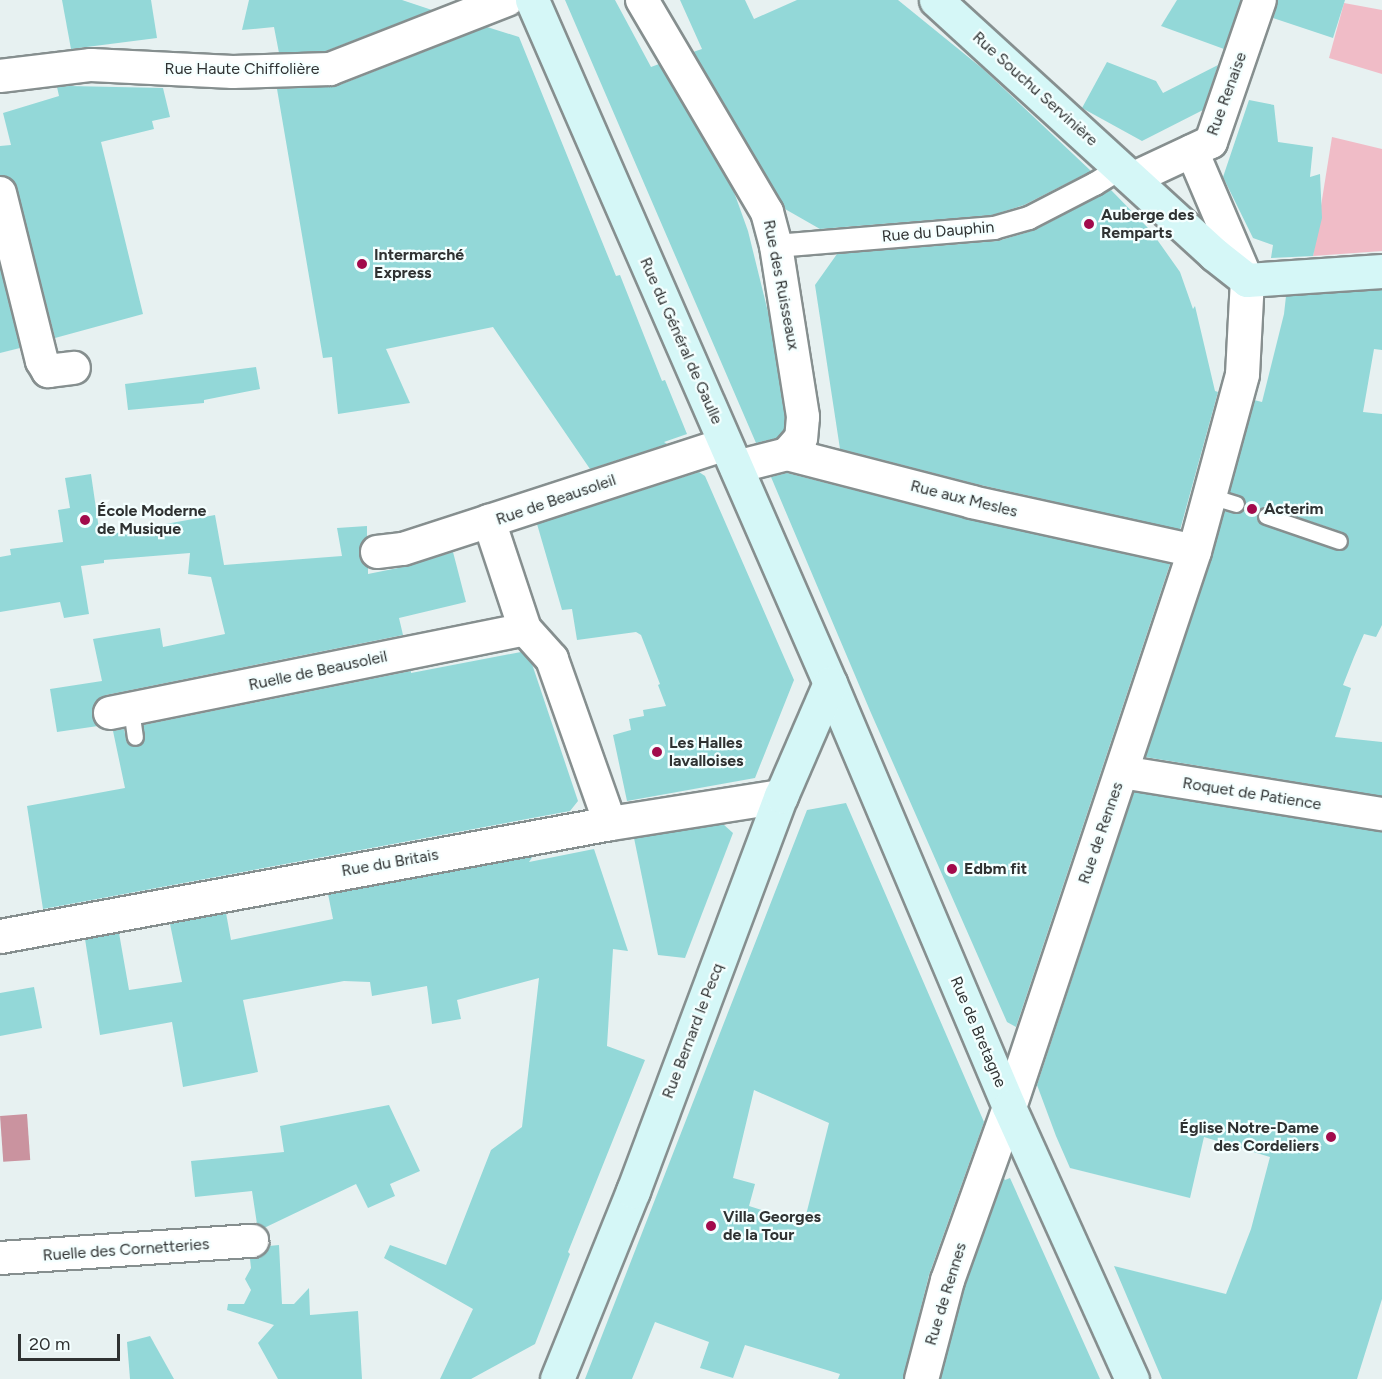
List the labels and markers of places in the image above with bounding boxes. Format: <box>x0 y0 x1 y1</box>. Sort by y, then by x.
place label: Auberge des Remparts <box>1101 205 1194 243</box>
marker: Auberge des Remparts <box>1082 217 1096 231</box>
place label: Intermarché Express <box>374 245 464 283</box>
marker: Intermarché Express <box>355 257 369 271</box>
place label: Acterim <box>1264 499 1323 519</box>
place label: École Moderne de Musique <box>97 501 206 539</box>
marker: Acterim <box>1245 502 1259 516</box>
marker: École Moderne de Musique <box>78 513 92 527</box>
place label: Les Halles lavalloises <box>669 733 744 771</box>
marker: Les Halles lavalloises <box>650 745 664 759</box>
place label: Edbm fit <box>964 859 1027 879</box>
marker: Edbm fit <box>945 862 959 876</box>
place label: Église Notre-Dame des Cordeliers <box>1180 1118 1319 1156</box>
marker: Église Notre-Dame des Cordeliers <box>1324 1130 1338 1144</box>
place label: Villa Georges de la Tour <box>723 1207 821 1245</box>
marker: Villa Georges de la Tour <box>704 1219 718 1233</box>

